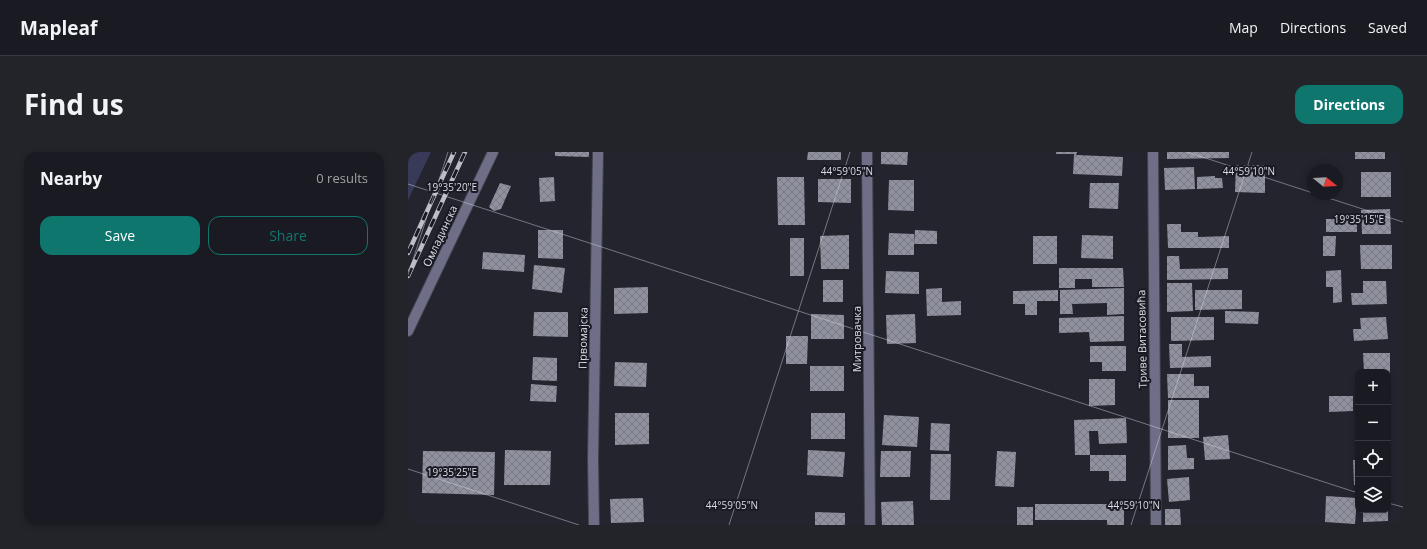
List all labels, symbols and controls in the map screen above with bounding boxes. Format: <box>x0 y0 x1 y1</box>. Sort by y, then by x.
text: Mapleaf <box>20 15 97 41</box>
text: Map <box>1229 18 1258 37</box>
text: Directions <box>1280 18 1346 37</box>
text: Saved <box>1368 18 1407 37</box>
text: Find us <box>24 85 124 123</box>
button: Directions <box>1295 85 1403 124</box>
text: 44°59'05"N <box>821 164 873 178</box>
text: 44°59'10"N <box>1223 164 1275 178</box>
north arrow <box>1307 164 1343 200</box>
text: Nearby <box>40 167 102 190</box>
text: 0 results <box>316 169 368 187</box>
text: 19°35'20"E <box>427 180 477 194</box>
street label: Омладинска <box>419 203 460 269</box>
text: 19°35'15"E <box>1334 212 1384 226</box>
button: Save <box>40 216 200 255</box>
button: Share <box>208 216 368 255</box>
street label: Триве Витасовића <box>1133 290 1150 388</box>
street label: Митровачка <box>849 306 864 372</box>
street label: Првомајска <box>574 307 591 369</box>
map controls <box>1355 369 1391 513</box>
button: + <box>1355 369 1391 405</box>
button: − <box>1355 405 1391 441</box>
button: locate <box>1355 441 1391 477</box>
text: 19°35'25"E <box>427 465 477 479</box>
button: layers <box>1355 477 1391 513</box>
text: 44°59'05"N <box>706 498 758 512</box>
text: 44°59'10"N <box>1108 498 1160 512</box>

